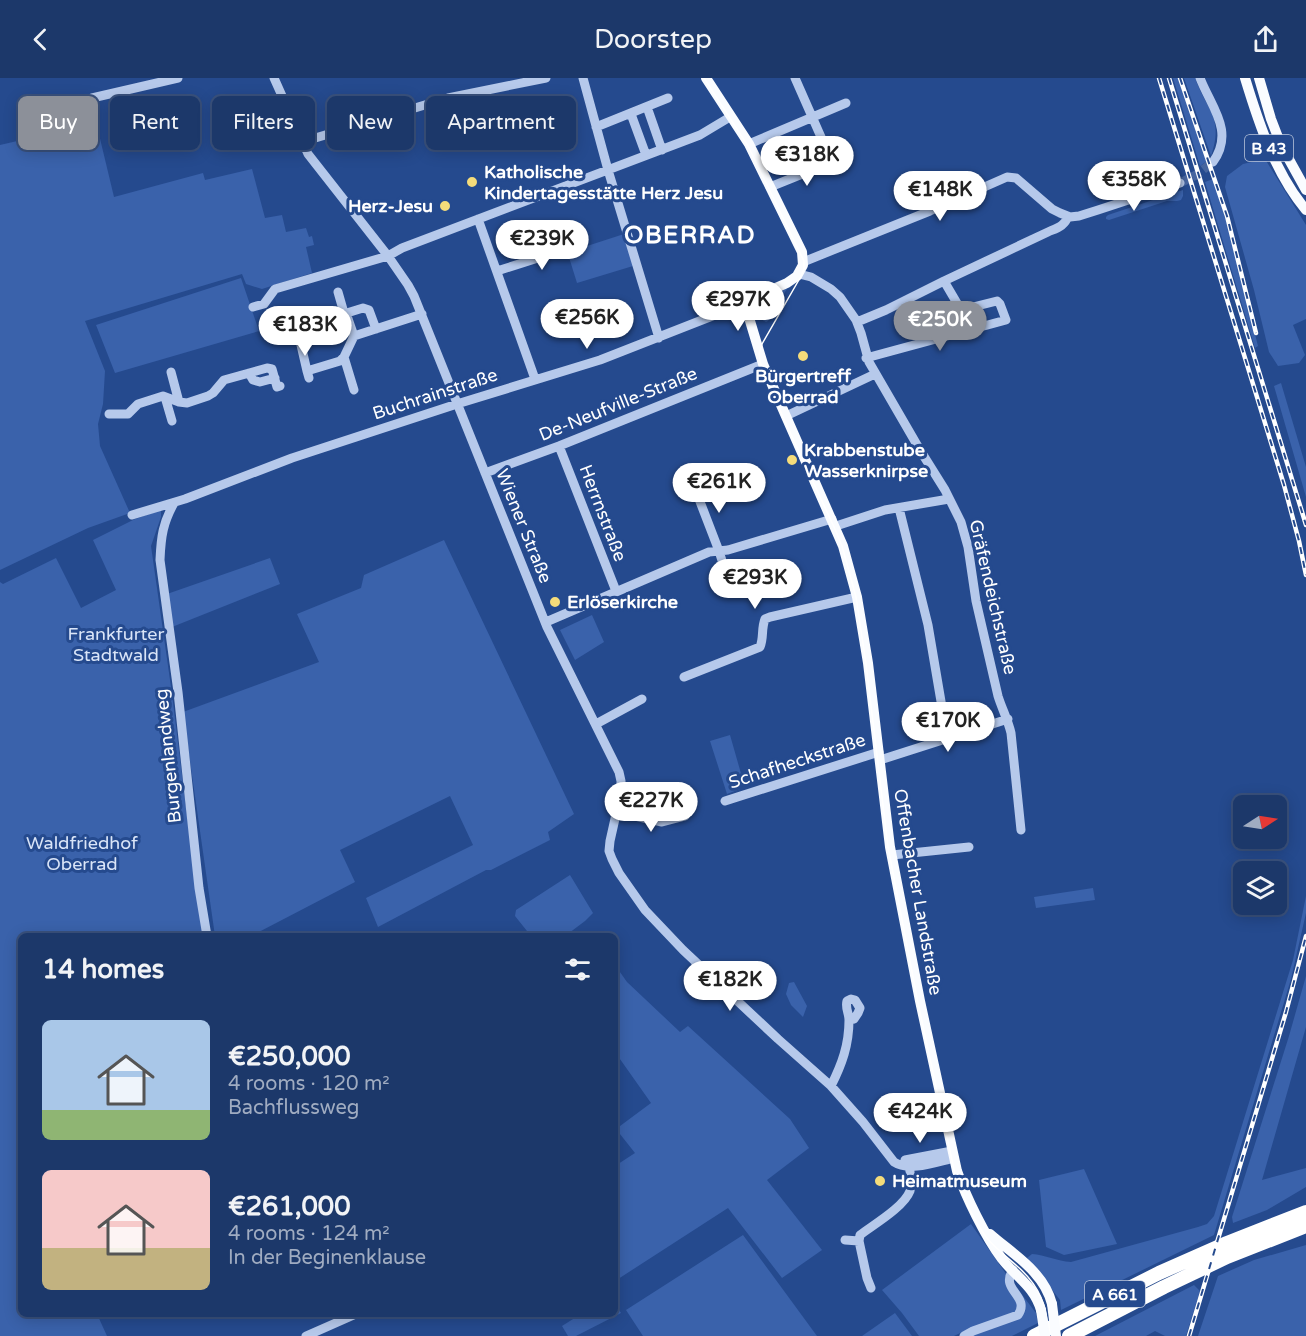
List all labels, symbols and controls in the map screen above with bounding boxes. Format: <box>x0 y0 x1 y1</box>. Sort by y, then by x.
icon: back <box>24 23 57 56</box>
text: Doorstep <box>594 23 712 56</box>
icon: share <box>1249 23 1282 56</box>
chip: Buy <box>18 96 98 150</box>
chip: Rent <box>110 96 200 150</box>
chip: Filters <box>212 96 315 150</box>
chip: New <box>327 96 414 150</box>
chip: Apartment <box>426 96 576 150</box>
road number: B 43 <box>1245 135 1293 161</box>
pin: €318K <box>765 136 849 187</box>
text: €318K <box>775 143 839 167</box>
place label: Katholische Kindertagesstätte Herz Jesu <box>484 161 723 204</box>
pin: €358K <box>1092 161 1176 212</box>
text: €358K <box>1102 168 1166 192</box>
pin: €148K <box>898 171 982 222</box>
marker: Katholische Kindertagesstätte Herz Jesu <box>465 175 479 189</box>
text: €148K <box>908 178 972 202</box>
place label: Herz-Jesu <box>348 195 433 217</box>
marker: Herz-Jesu <box>438 199 452 213</box>
pin: €239K <box>500 220 584 271</box>
district label: OBERRAD <box>624 221 756 250</box>
text: €239K <box>510 227 574 251</box>
pin: €297K <box>696 281 780 332</box>
text: €297K <box>706 288 770 312</box>
pin: €256K <box>545 299 629 350</box>
pin: €250K <box>898 301 982 352</box>
pin: €183K <box>263 306 347 357</box>
text: €256K <box>555 306 619 330</box>
text: €250K <box>908 308 972 332</box>
text: €183K <box>273 313 337 337</box>
marker: Bürgertreff Oberrad <box>796 349 810 363</box>
street label: De-Neufville-Straße <box>536 362 700 446</box>
street label: Buchrainstraße <box>370 363 500 425</box>
place label: Bürgertreff Oberrad <box>755 365 852 408</box>
place label: Krabbenstube Wasserknirpse <box>804 439 928 482</box>
marker: Krabbenstube Wasserknirpse <box>785 453 799 467</box>
street label: Herrnstraße <box>574 462 632 564</box>
pin: €261K <box>677 463 761 514</box>
street label: Wiener Straße <box>491 466 557 586</box>
text: €261K <box>687 470 751 494</box>
street label: Gräfendeichstraße <box>965 518 1021 676</box>
pin: €293K <box>713 559 797 610</box>
text: €293K <box>723 566 787 590</box>
place label: Erlöserkirche <box>567 591 678 613</box>
marker: Erlöserkirche <box>548 595 562 609</box>
park label: Frankfurter Stadtwald <box>68 623 165 666</box>
street label: Burgenlandweg <box>150 688 186 824</box>
pin: €170K <box>906 702 990 753</box>
text: €170K <box>916 709 980 733</box>
street label: Schafheckstraße <box>726 729 868 793</box>
pin: €227K <box>609 782 693 833</box>
street label: Offenbacher Landstraße <box>889 787 947 997</box>
text: €227K <box>619 789 683 813</box>
north arrow <box>1233 795 1287 849</box>
map controls <box>1233 795 1287 915</box>
park label: Waldfriedhof Oberrad <box>26 832 138 875</box>
button: layers <box>1233 861 1287 915</box>
icon: filters <box>561 953 594 986</box>
text: 14 homes <box>42 954 164 985</box>
pin: €182K <box>688 961 772 1012</box>
text: €182K <box>698 968 762 992</box>
text: €250,000 <box>228 1041 350 1072</box>
icon: home <box>90 1044 162 1116</box>
text: 4 rooms · 120 m² <box>228 1072 390 1096</box>
pin: €424K <box>878 1093 962 1144</box>
text: Bachflussweg <box>228 1096 359 1120</box>
text: €424K <box>888 1100 952 1124</box>
place label: Heimatmuseum <box>892 1170 1027 1192</box>
marker: Heimatmuseum <box>873 1174 887 1188</box>
text: €261,000 <box>228 1191 350 1222</box>
icon: home <box>90 1194 162 1266</box>
text: 4 rooms · 124 m² <box>228 1222 390 1246</box>
text: In der Beginenklause <box>228 1246 426 1270</box>
road number: A 661 <box>1085 1281 1145 1307</box>

